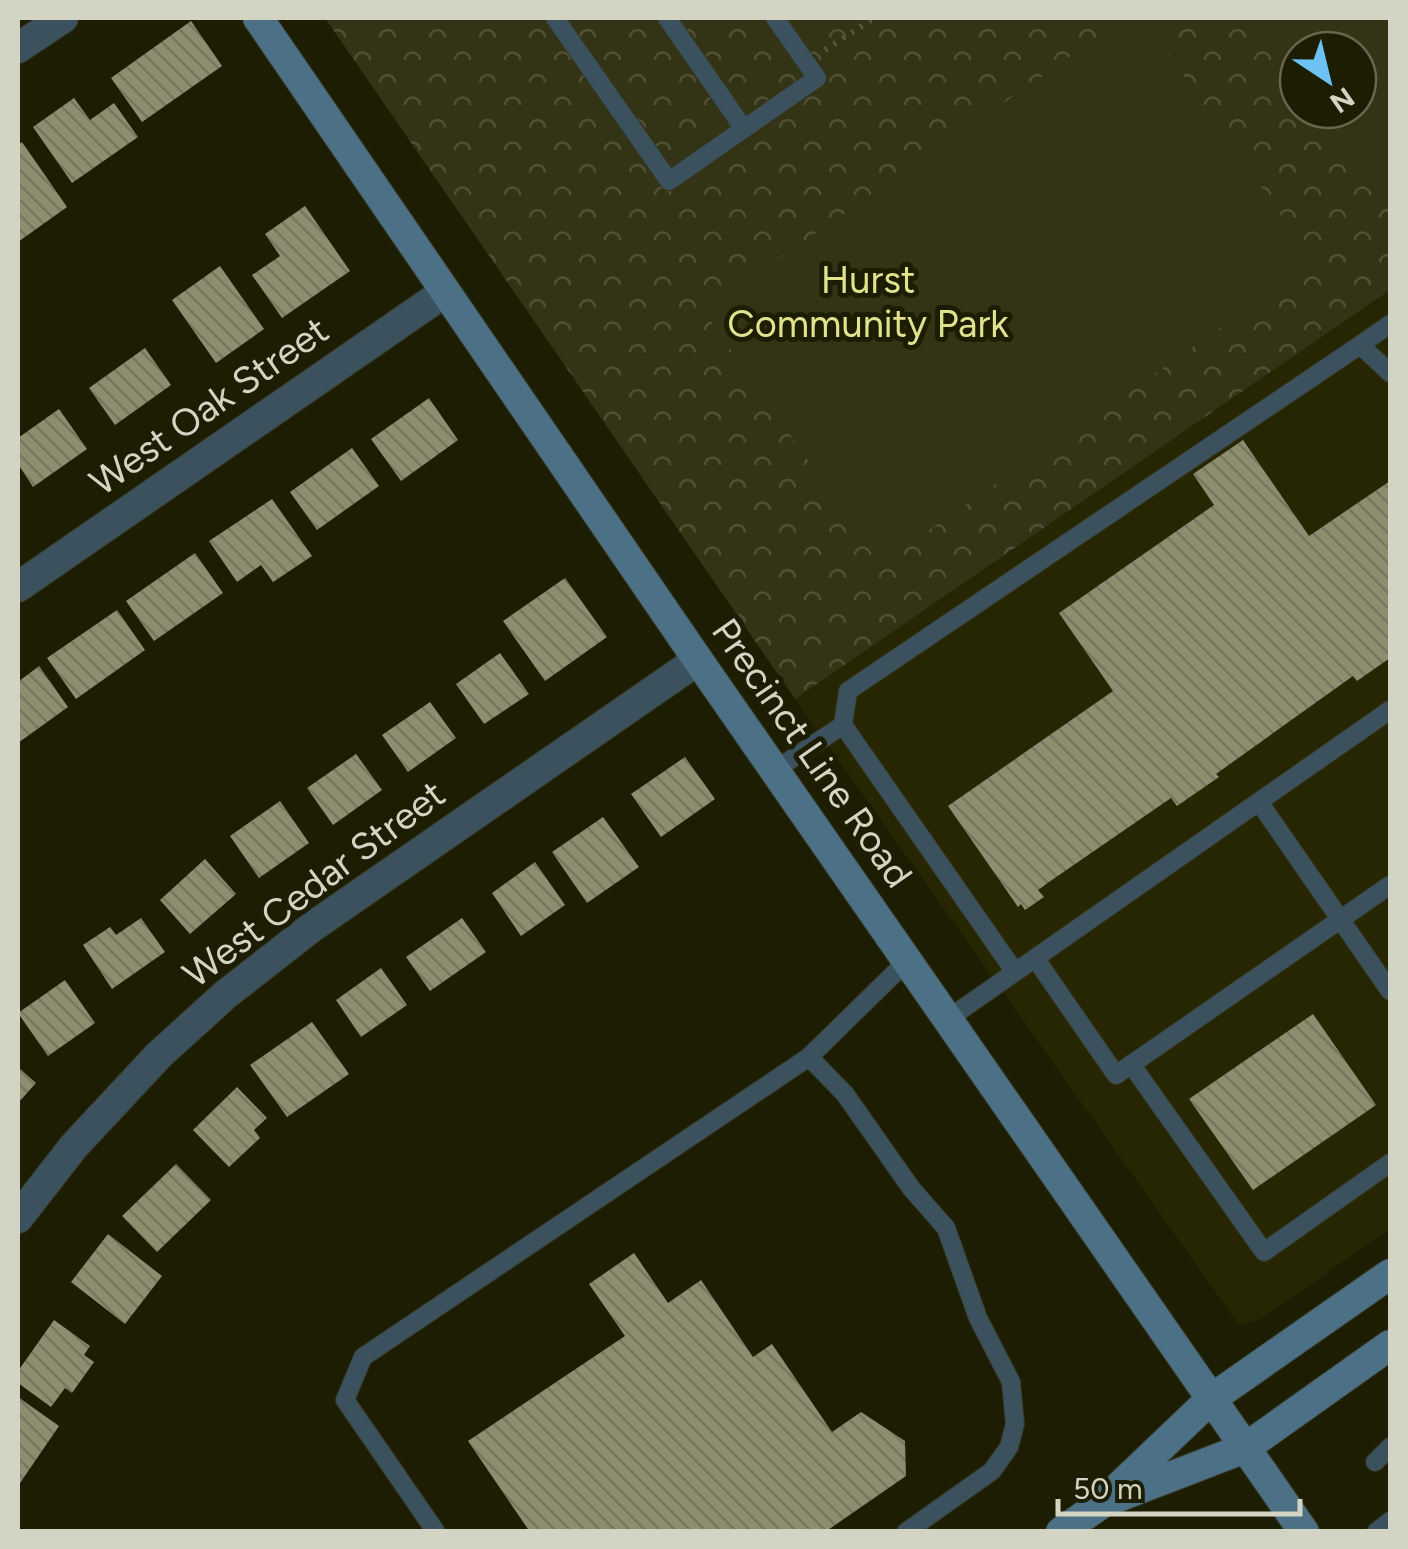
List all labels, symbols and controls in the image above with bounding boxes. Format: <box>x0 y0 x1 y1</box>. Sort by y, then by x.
north arrow <box>1278 30 1378 130</box>
text: N <box>1324 80 1361 121</box>
park label: Hurst Community Park <box>727 257 1009 347</box>
street label: West Oak Street <box>81 307 337 505</box>
street label: Precinct Line Road <box>702 610 922 896</box>
street label: West Cedar Street <box>174 771 454 997</box>
scale bar <box>1058 1454 1300 1516</box>
text: 50 m <box>1073 1470 1142 1507</box>

